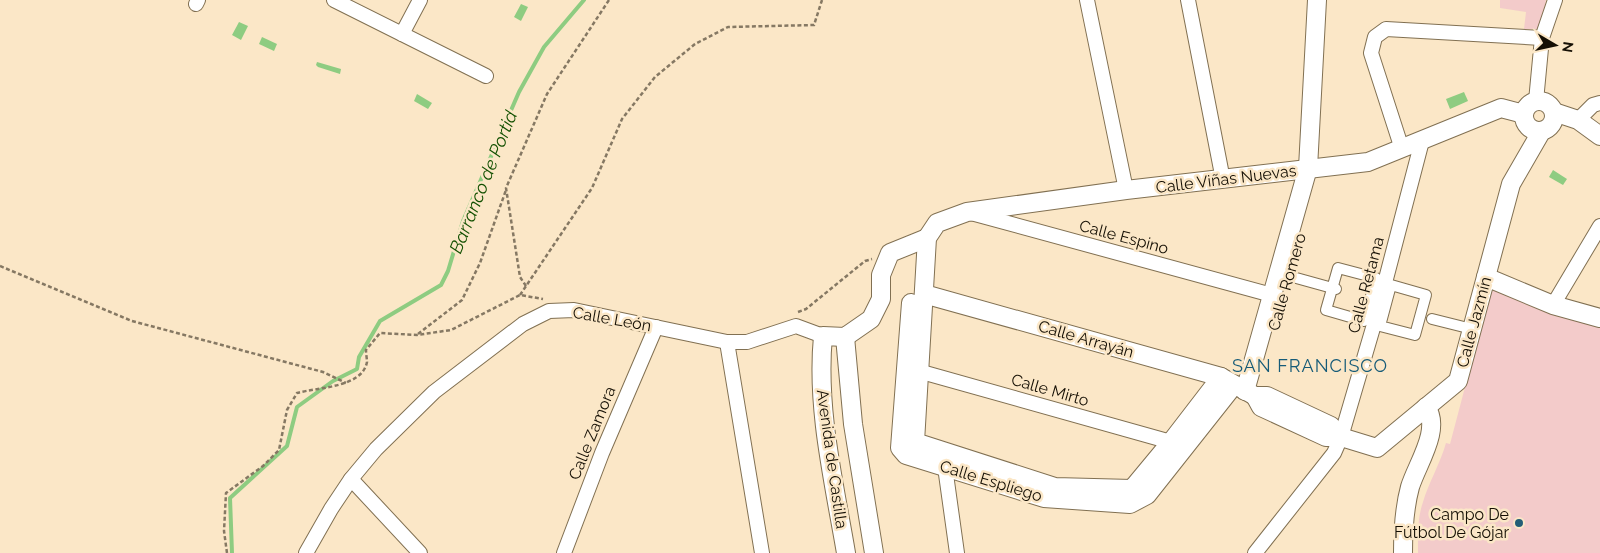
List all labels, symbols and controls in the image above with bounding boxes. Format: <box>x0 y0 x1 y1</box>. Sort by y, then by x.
north arrow <box>1530 20 1580 70</box>
text: N <box>1559 41 1577 54</box>
water label: Barranco de Portid <box>445 106 522 256</box>
street label: Calle Viñas Nuevas <box>1155 161 1298 197</box>
street label: Calle Espino <box>1077 216 1171 258</box>
street label: Calle Romero <box>1264 231 1310 333</box>
street label: Calle Retama <box>1344 235 1388 335</box>
street label: Calle Jazmín <box>1453 275 1495 369</box>
street label: Calle León <box>571 303 653 335</box>
street label: Calle Arrayán <box>1036 316 1136 362</box>
district label: SAN FRANCISCO <box>1232 355 1388 376</box>
street label: Calle Mirto <box>1009 370 1091 410</box>
street label: Calle Zamora <box>565 383 619 483</box>
street label: Avenida de Castilla <box>813 388 851 530</box>
street label: Calle Espliego <box>938 456 1044 506</box>
place label: Campo De Fútbol De Gójar <box>1394 505 1509 542</box>
marker: Campo De Fútbol De Gójar <box>1513 517 1525 529</box>

